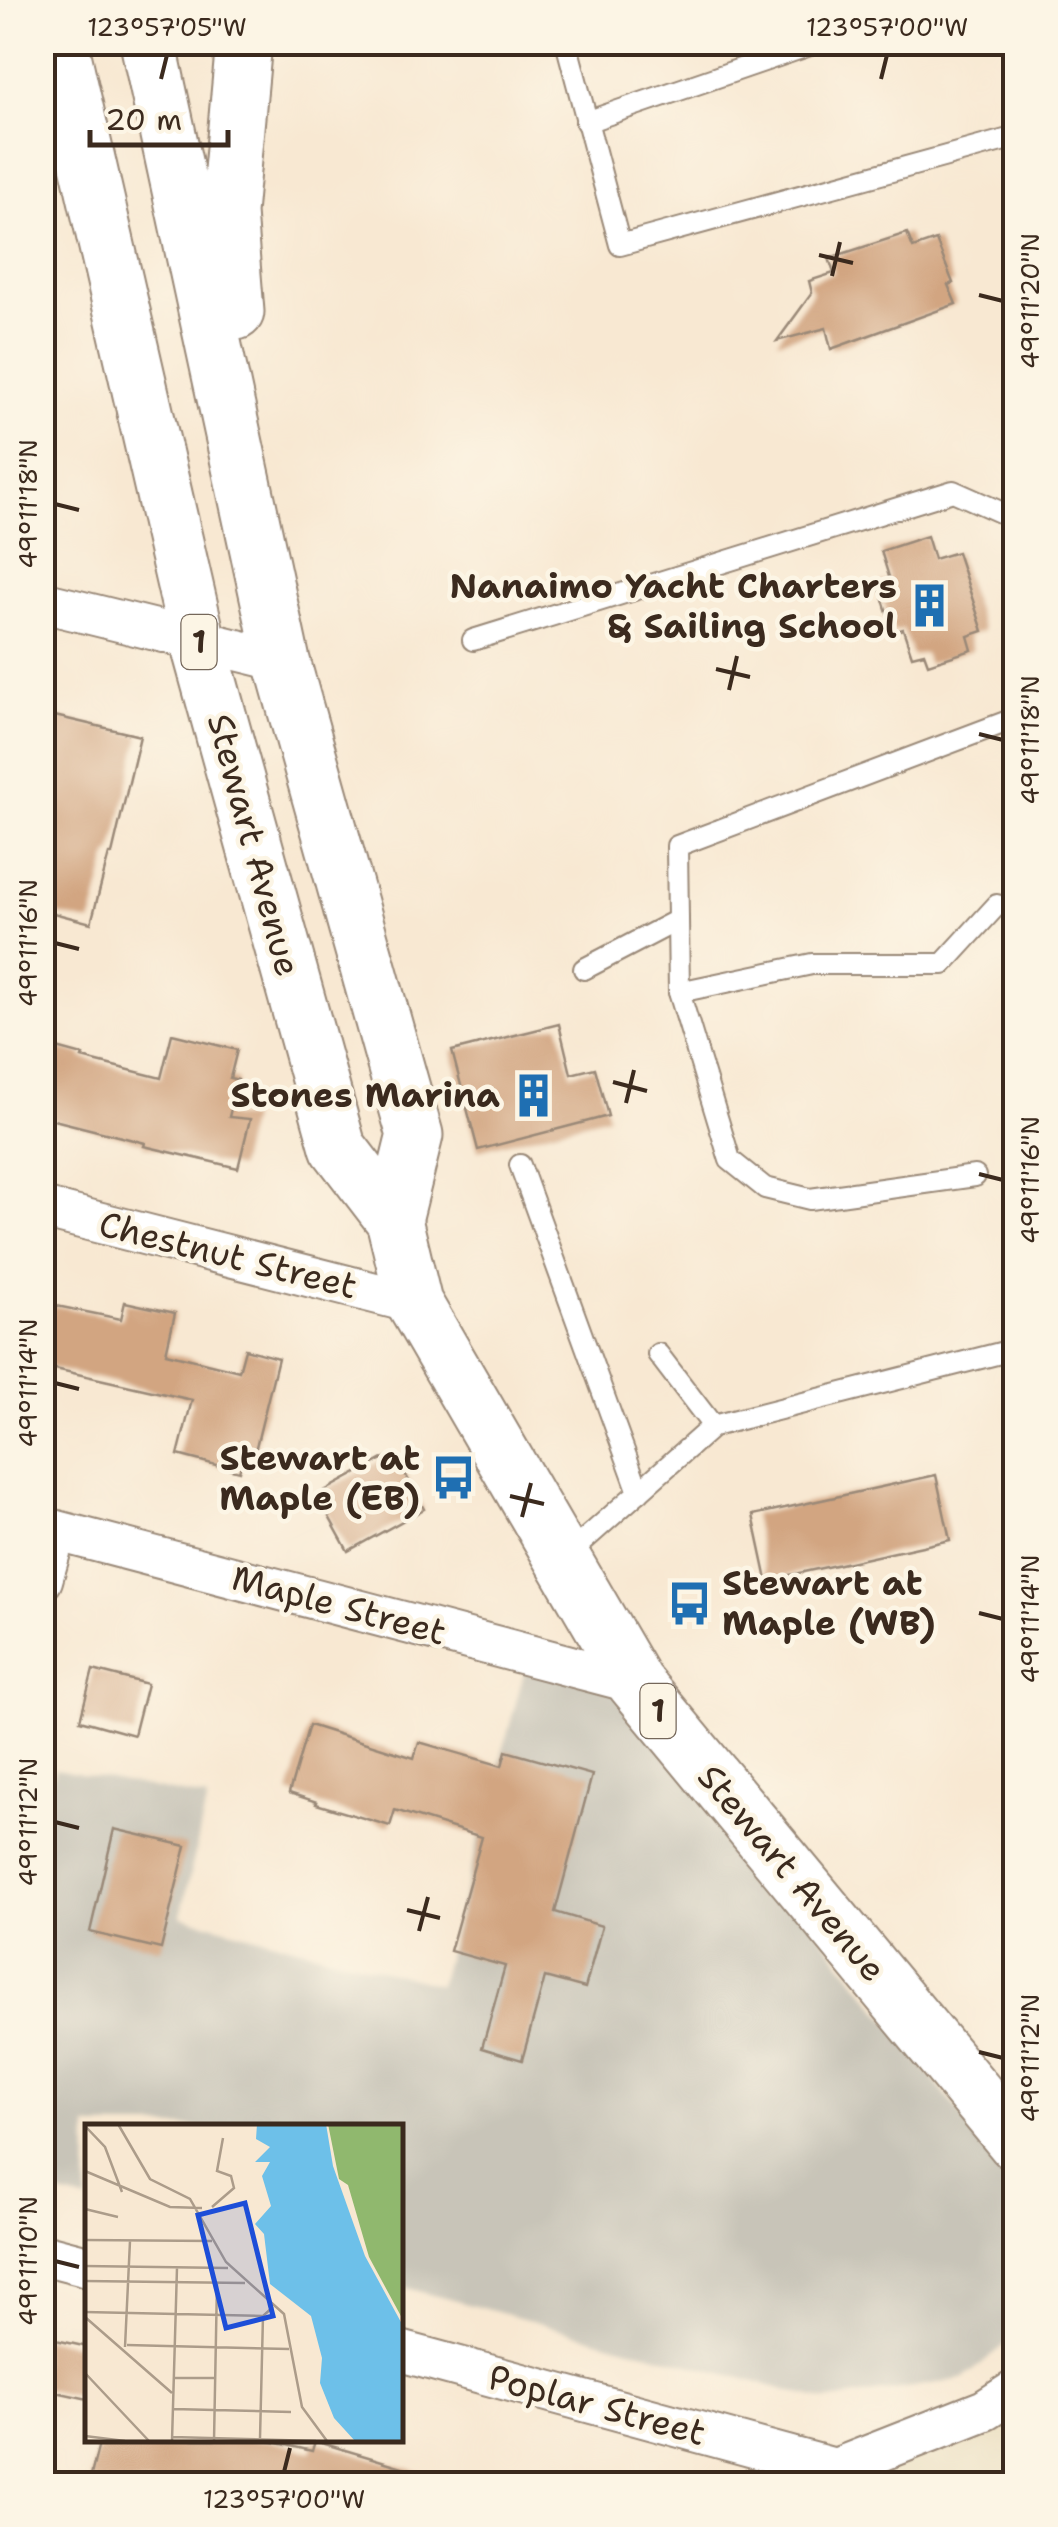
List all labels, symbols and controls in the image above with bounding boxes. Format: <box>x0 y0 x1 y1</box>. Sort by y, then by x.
text: 123°57'05"W <box>87 10 247 44</box>
text: 123°57'00"W <box>806 10 968 44</box>
scale bar <box>90 85 228 147</box>
text: 20 m <box>105 99 182 140</box>
text: 49°11'20"N <box>1013 233 1047 369</box>
text: 49°11'18"N <box>11 439 45 569</box>
place label: Nanaimo Yacht Charters & Sailing School <box>449 562 897 649</box>
building icon: Nanaimo Yacht Charters & Sailing School <box>906 582 954 630</box>
road number: 1 <box>182 615 216 669</box>
text: 49°11'18"N <box>1013 675 1047 805</box>
street label: Stewart Avenue <box>197 708 312 981</box>
text: 49°11'16"N <box>11 879 45 1007</box>
place label: Stones Marina <box>231 1071 500 1118</box>
building icon: Stones Marina <box>509 1071 557 1119</box>
text: 49°11'16"N <box>1013 1116 1047 1244</box>
street label: Chestnut Street <box>94 1200 362 1309</box>
text: 49°11'14"N <box>11 1319 45 1447</box>
place label: Stewart at Maple (EB) <box>219 1434 420 1521</box>
bus stop icon: Stewart at Maple (EB) <box>429 1454 477 1502</box>
street label: Maple Street <box>227 1553 451 1656</box>
text: 49°11'14"N <box>1013 1555 1047 1683</box>
place label: Stewart at Maple (WB) <box>722 1559 935 1646</box>
bus stop icon: Stewart at Maple (WB) <box>665 1579 713 1627</box>
road number: 1 <box>640 1684 676 1738</box>
street label: Stewart Avenue <box>688 1754 897 1991</box>
text: 49°11'12"N <box>11 1758 45 1886</box>
text: 49°11'12"N <box>1013 1994 1047 2122</box>
inset map <box>85 2124 402 2442</box>
text: 49°11'10"N <box>11 2196 45 2326</box>
street label: Poplar Street <box>483 2353 711 2456</box>
text: 123°57'00"W <box>203 2482 365 2516</box>

